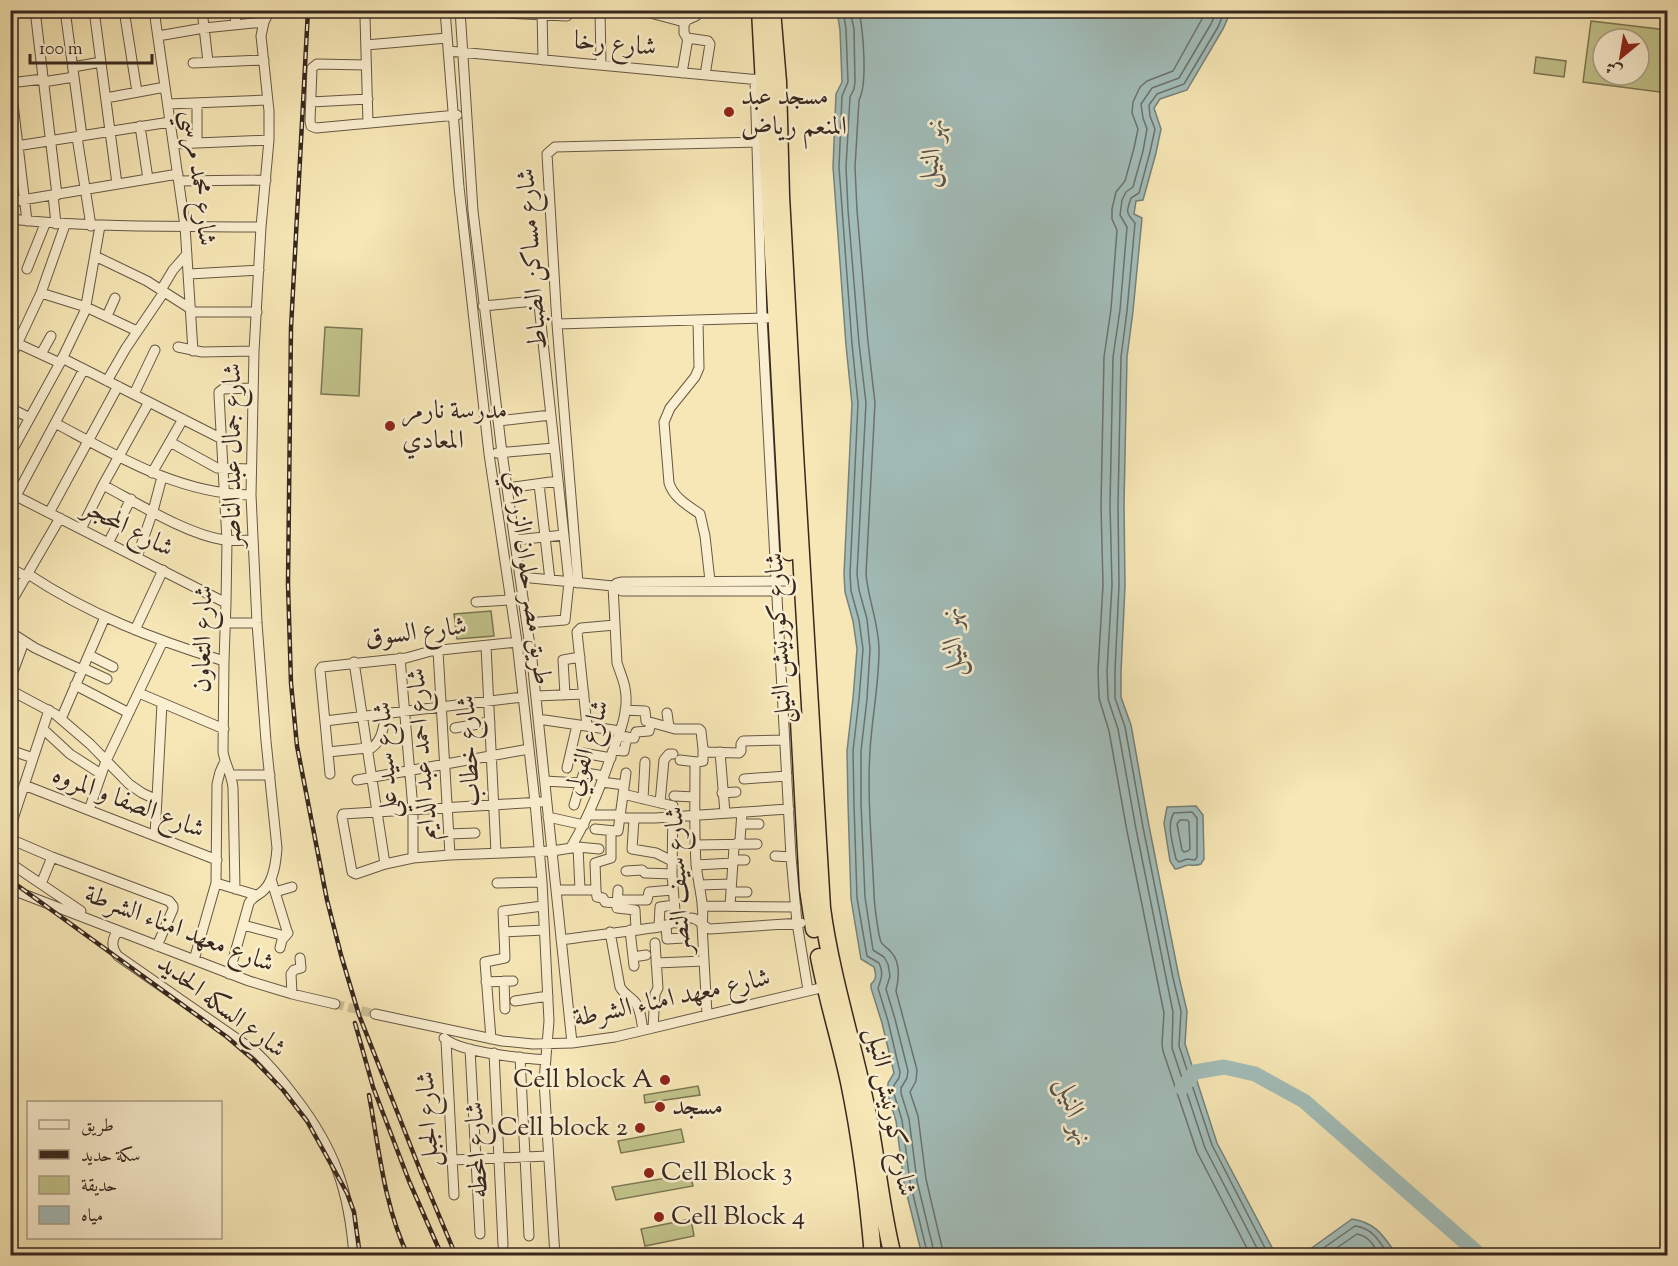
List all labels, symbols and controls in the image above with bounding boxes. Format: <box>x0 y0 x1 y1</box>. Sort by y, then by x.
street label: شارع رخا <box>572 23 658 68</box>
scale bar <box>30 27 152 65</box>
north arrow <box>1591 27 1651 87</box>
text: 100 m <box>39 37 83 63</box>
text: ش <box>1602 54 1627 82</box>
place label: مسجد عبد المنعم رياض <box>741 79 847 150</box>
marker: مسجد عبد المنعم رياض <box>722 105 736 119</box>
street label: شارع محمد مرسي <box>168 108 225 248</box>
water label: نهر النيل <box>909 116 957 190</box>
street label: شارع مساكن الضباط <box>508 167 559 351</box>
street label: شارع جمال عبد الناصر <box>215 363 253 550</box>
place label: مدرسة نارمر المعادي <box>402 393 507 460</box>
marker: مدرسة نارمر المعادي <box>383 419 397 433</box>
street label: طريق مصر حلوان الزراعي <box>493 469 560 688</box>
street label: شارع المحجر <box>73 489 180 569</box>
street label: شارع كورنيش النيل <box>757 552 804 724</box>
street label: شارع التعاون <box>185 585 224 693</box>
water label: نهر النيل <box>932 605 976 679</box>
street label: شارع السوق <box>363 608 469 659</box>
street label: شارع احمد عبد الدايم <box>399 666 449 841</box>
street label: شارع خطاب <box>449 694 492 808</box>
street label: شارع الفولي <box>556 696 621 801</box>
street label: شارع سيد علي <box>364 700 414 820</box>
street label: شارع الصفا و المروه <box>46 757 210 850</box>
street label: شارع سيف النصر <box>657 805 702 958</box>
street label: شارع معهد امناء الشرطة <box>78 877 279 984</box>
street label: شارع السكه الحديد <box>148 946 293 1069</box>
street label: شارع معهد امناء الشرطة <box>570 960 774 1039</box>
street label: شارع كورنيش النيل <box>855 1024 924 1200</box>
place label: Cell block A <box>513 1062 653 1099</box>
street label: شارع الجبل <box>408 1070 451 1168</box>
marker: Cell block A <box>658 1073 672 1087</box>
water label: نهر النيل <box>1045 1073 1101 1151</box>
place label: مسجد <box>672 1089 723 1126</box>
marker: مسجد <box>653 1100 667 1114</box>
legend <box>27 1101 222 1239</box>
street label: شارع المحطه <box>457 1101 500 1199</box>
place label: Cell block 2 <box>497 1110 628 1147</box>
text: طريق <box>81 1114 114 1140</box>
marker: Cell block 2 <box>633 1121 647 1135</box>
text: سكة حديد <box>81 1144 141 1170</box>
place label: Cell Block 3 <box>661 1155 793 1192</box>
marker: Cell Block 3 <box>642 1166 656 1180</box>
text: حديقة <box>81 1174 117 1200</box>
place label: Cell Block 4 <box>671 1199 805 1236</box>
text: مياه <box>81 1204 103 1230</box>
marker: Cell Block 4 <box>652 1210 666 1224</box>

